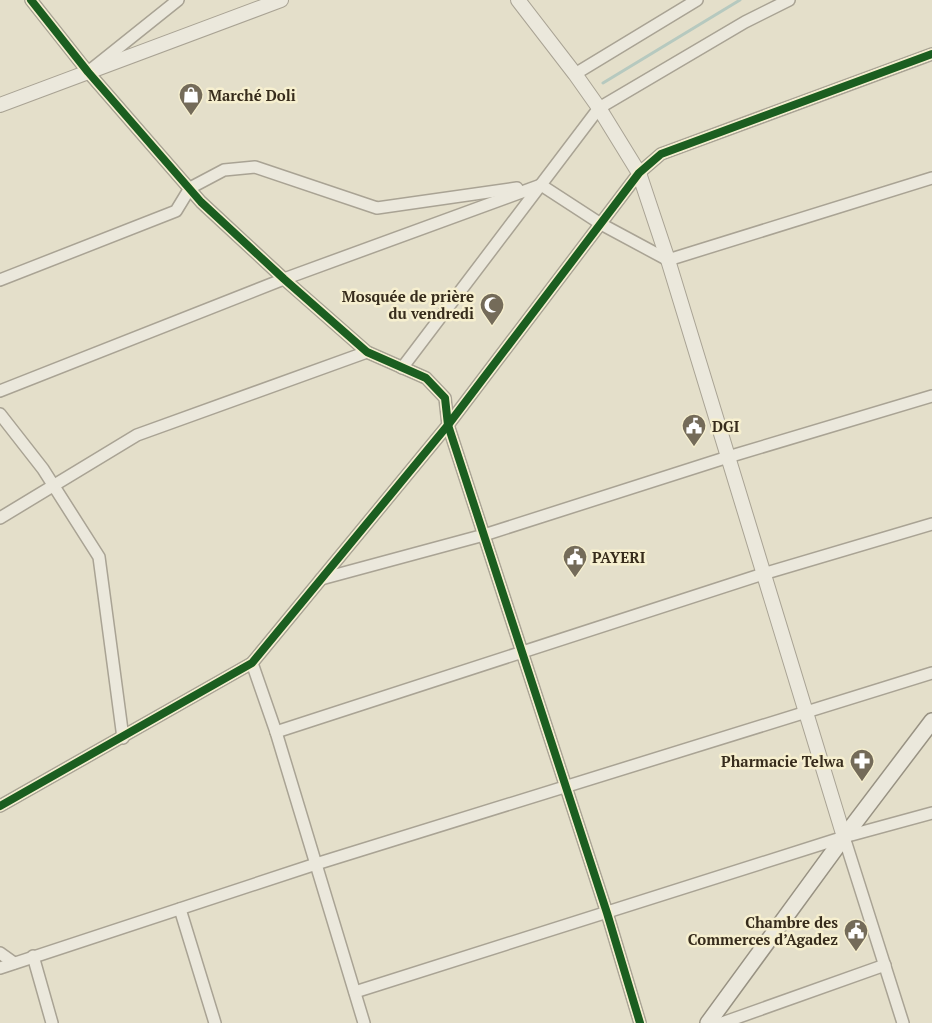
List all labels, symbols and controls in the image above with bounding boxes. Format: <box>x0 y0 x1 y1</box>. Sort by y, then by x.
shop icon: Marché Doli <box>178 82 204 116</box>
place label: Marché Doli <box>208 85 296 105</box>
place label: Mosquée de prière du vendredi <box>342 286 474 323</box>
mosque icon: Mosquée de prière du vendredi <box>479 292 505 326</box>
public building icon: DGI <box>681 413 707 447</box>
place label: DGI <box>712 416 740 436</box>
public building icon: PAYERI <box>562 544 588 578</box>
place label: PAYERI <box>592 547 646 567</box>
pharmacy icon: Pharmacie Telwa <box>849 748 875 782</box>
place label: Pharmacie Telwa <box>721 751 845 771</box>
place label: Chambre des Commerces d’Agadez <box>688 912 838 949</box>
public building icon: Chambre des Commerces d’Agadez <box>843 918 869 952</box>

